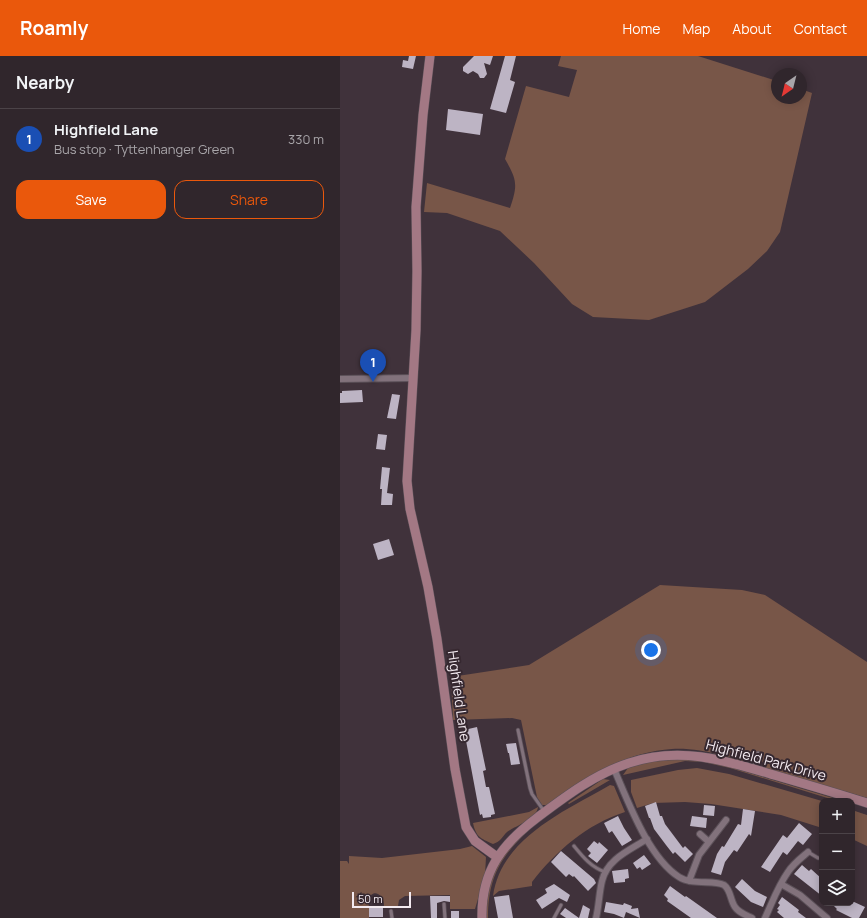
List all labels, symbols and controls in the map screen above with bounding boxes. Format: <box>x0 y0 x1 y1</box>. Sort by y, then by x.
text: Roamly <box>20 15 88 41</box>
text: Home <box>623 19 660 38</box>
text: Map <box>682 19 710 38</box>
text: About <box>732 19 772 38</box>
text: Contact <box>794 19 847 38</box>
north arrow <box>771 68 807 104</box>
text: Nearby <box>16 71 74 94</box>
text: Highfield Lane <box>54 119 158 140</box>
text: 1 <box>26 130 32 148</box>
text: 330 m <box>288 130 324 148</box>
text: Bus stop · Tyttenhanger Green <box>54 140 235 158</box>
button: Save <box>16 180 166 219</box>
button: Share <box>174 180 324 219</box>
pin: 1 <box>360 349 386 382</box>
your location <box>641 640 661 660</box>
street label: Highfield Lane <box>444 649 475 743</box>
street label: Highfield Park Drive <box>704 734 828 785</box>
map controls <box>819 798 855 906</box>
button: + <box>819 798 855 834</box>
button: − <box>819 834 855 870</box>
button: layers <box>819 870 855 906</box>
scale bar <box>352 890 411 909</box>
text: 50 m <box>358 891 383 906</box>

